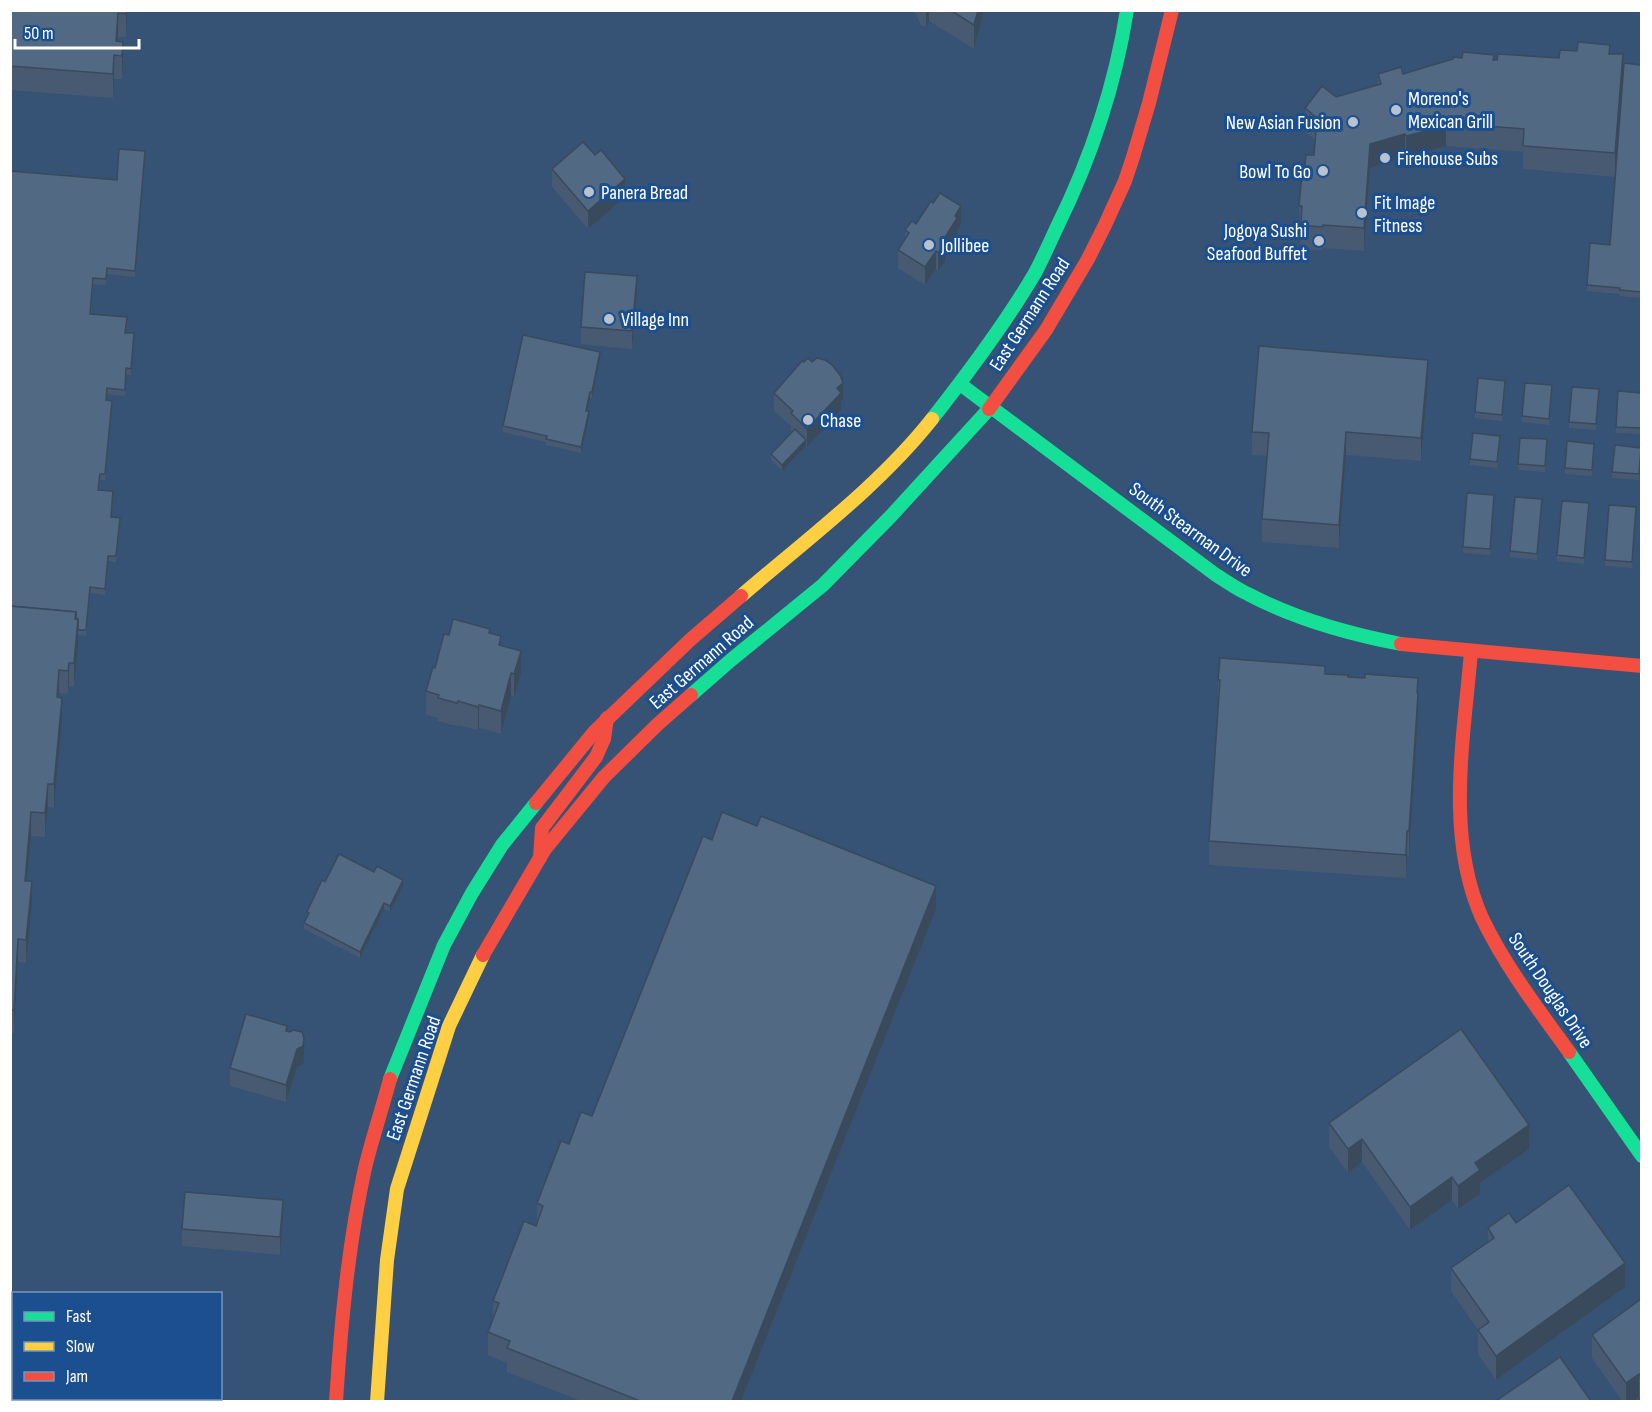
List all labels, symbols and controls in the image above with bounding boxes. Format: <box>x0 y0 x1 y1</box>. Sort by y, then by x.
scale bar <box>15 12 140 50</box>
text: 50 m <box>24 23 54 44</box>
place label: Moreno's Mexican Grill <box>1408 87 1493 134</box>
marker: Moreno's Mexican Grill <box>1389 103 1403 117</box>
place label: New Asian Fusion <box>1226 111 1341 135</box>
marker: New Asian Fusion <box>1346 115 1360 129</box>
place label: Firehouse Subs <box>1397 147 1498 171</box>
marker: Firehouse Subs <box>1378 151 1392 165</box>
place label: Bowl To Go <box>1239 160 1311 184</box>
marker: Bowl To Go <box>1316 164 1330 178</box>
place label: Panera Bread <box>601 181 688 205</box>
marker: Panera Bread <box>582 185 596 199</box>
place label: Fit Image Fitness <box>1374 191 1435 238</box>
marker: Fit Image Fitness <box>1355 206 1369 220</box>
place label: Jogoya Sushi Seafood Buffet <box>1207 219 1307 266</box>
place label: Jollibee <box>940 234 989 258</box>
marker: Jogoya Sushi Seafood Buffet <box>1312 234 1326 248</box>
marker: Jollibee <box>922 238 936 252</box>
street label: East Germann Road <box>984 253 1075 376</box>
place label: Village Inn <box>621 308 689 332</box>
marker: Village Inn <box>602 312 616 326</box>
place label: Chase <box>820 409 861 433</box>
marker: Chase <box>801 413 815 427</box>
street label: South Stearman Drive <box>1124 477 1257 582</box>
street label: East Germann Road <box>645 611 759 714</box>
street label: South Douglas Drive <box>1503 928 1598 1053</box>
street label: East Germann Road <box>381 1013 446 1144</box>
legend <box>12 1292 222 1400</box>
text: Fast <box>66 1306 92 1327</box>
text: Slow <box>66 1336 95 1357</box>
text: Jam <box>65 1366 88 1387</box>

